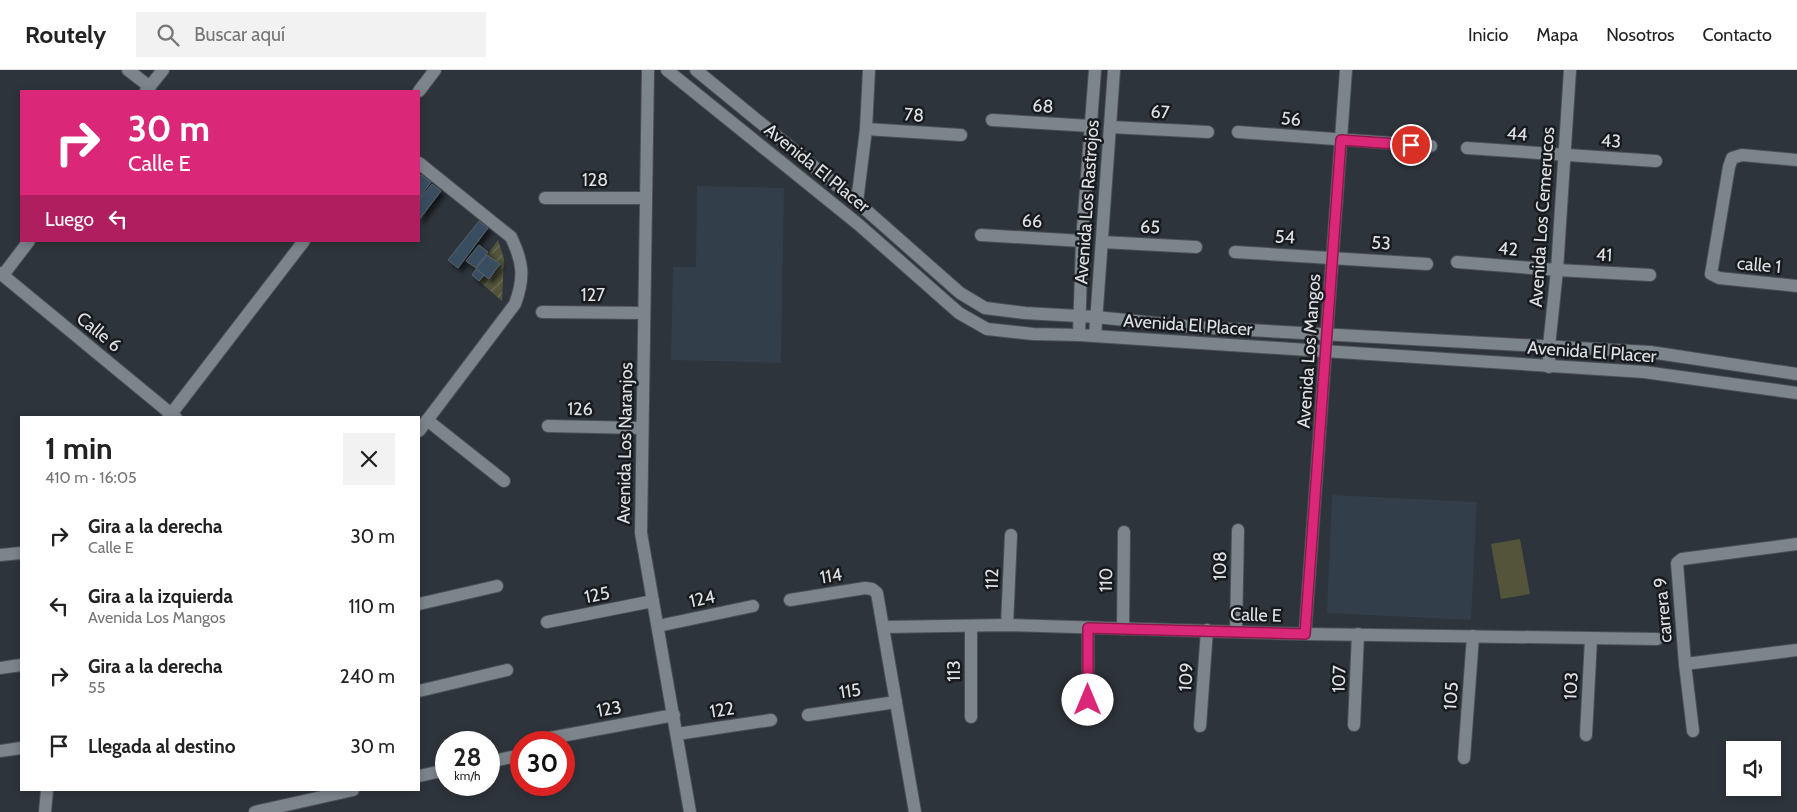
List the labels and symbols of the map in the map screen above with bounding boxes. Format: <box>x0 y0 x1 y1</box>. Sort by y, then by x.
street label: 68 <box>1032 94 1054 118</box>
street label: 67 <box>1150 101 1170 123</box>
street label: 78 <box>903 103 925 127</box>
street label: 56 <box>1280 107 1302 131</box>
street label: Avenida El Placer <box>760 119 874 217</box>
street label: Avenida Los Rastrojos <box>1070 119 1104 285</box>
street label: 44 <box>1506 122 1528 146</box>
pin <box>1390 124 1432 166</box>
street label: Avenida Los Cemerucos <box>1525 126 1559 308</box>
street label: 43 <box>1600 129 1622 153</box>
street label: 128 <box>582 169 608 191</box>
street label: 66 <box>1021 209 1043 233</box>
street label: 65 <box>1139 215 1161 239</box>
street label: 54 <box>1274 225 1296 249</box>
street label: 53 <box>1371 232 1391 254</box>
street label: 42 <box>1497 237 1519 261</box>
street label: 41 <box>1595 244 1613 266</box>
street label: calle 1 <box>1736 252 1782 278</box>
street label: Avenida Los Mangos <box>1293 273 1325 429</box>
street label: 127 <box>581 284 605 306</box>
street label: Calle 6 <box>72 307 126 357</box>
street label: Avenida El Placer <box>1123 310 1254 341</box>
street label: Avenida El Placer <box>1527 337 1658 368</box>
street label: Avenida Los Naranjos <box>613 362 637 524</box>
street label: 126 <box>567 398 593 420</box>
street label: 108 <box>1209 551 1231 581</box>
street label: 114 <box>818 563 844 589</box>
street label: 112 <box>981 568 1003 590</box>
street label: 110 <box>1095 568 1117 592</box>
street label: carrera 9 <box>1649 576 1677 644</box>
street label: 125 <box>583 582 611 608</box>
street label: 124 <box>687 586 717 612</box>
street label: Calle E <box>1230 603 1282 627</box>
street label: 113 <box>943 660 965 682</box>
street label: 109 <box>1174 662 1198 692</box>
street label: 107 <box>1328 665 1350 693</box>
street label: 103 <box>1559 671 1583 701</box>
position arrow <box>1061 673 1113 725</box>
street label: 115 <box>838 678 862 704</box>
street label: 105 <box>1439 681 1463 711</box>
street label: 123 <box>595 696 623 722</box>
street label: 122 <box>708 697 736 723</box>
speed limit sign: 30 <box>510 731 575 796</box>

